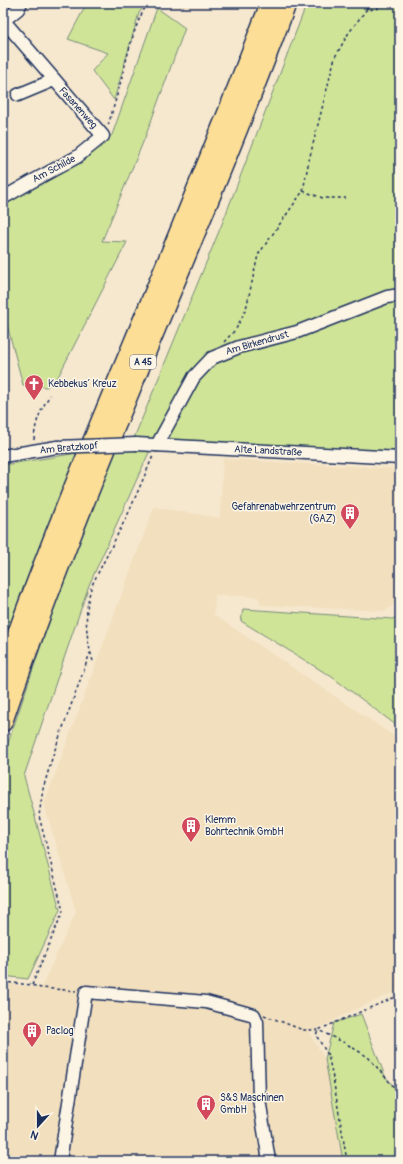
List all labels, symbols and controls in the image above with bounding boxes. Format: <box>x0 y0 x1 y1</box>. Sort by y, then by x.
street label: Fasanenweg <box>56 85 100 131</box>
street label: Am Schilde <box>30 153 78 185</box>
street label: Am Birkendrust <box>224 328 291 358</box>
road number: A 45 <box>130 355 156 369</box>
church icon: Kebbekus´ Kreuz <box>23 373 45 401</box>
place label: Kebbekus´ Kreuz <box>48 378 117 390</box>
street label: Am Bratzkopf <box>39 439 99 457</box>
street label: Alte Landstraße <box>234 443 302 459</box>
place label: Gefahrenabwehrzentrum (GAZ) <box>231 501 336 525</box>
building icon: Gefahrenabwehrzentrum (GAZ) <box>339 502 361 530</box>
place label: Klemm Bohrtechnik GmbH <box>205 814 284 838</box>
building icon: Klemm Bohrtechnik GmbH <box>180 815 202 843</box>
building icon: Paclog <box>21 1020 43 1048</box>
place label: Paclog <box>46 1025 74 1037</box>
place label: S&S Maschinen GmbH <box>220 1092 284 1116</box>
building icon: S&S Maschinen GmbH <box>195 1093 217 1121</box>
north arrow <box>18 1106 58 1146</box>
text: N <box>28 1127 40 1142</box>

